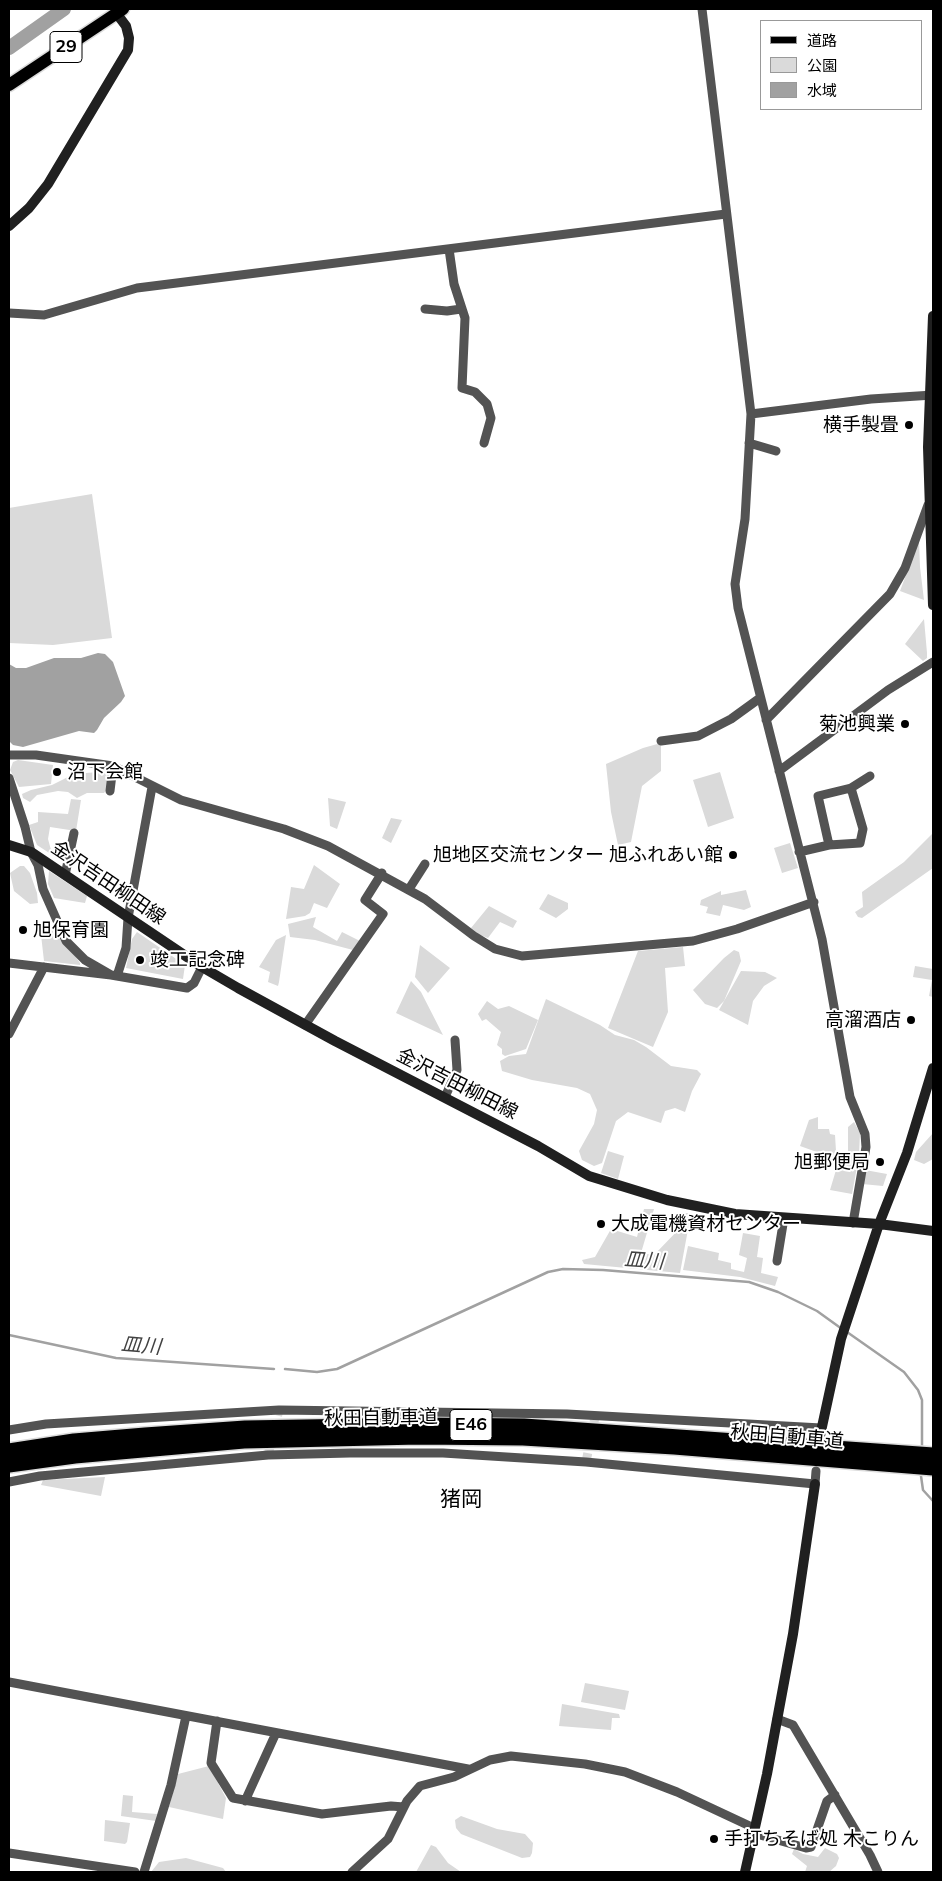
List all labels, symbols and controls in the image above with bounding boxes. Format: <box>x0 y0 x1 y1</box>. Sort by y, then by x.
legend <box>760 20 922 110</box>
text: 道路 <box>807 31 837 50</box>
road number: 29 <box>50 32 82 62</box>
text: 公園 <box>807 56 837 75</box>
text: 水域 <box>807 81 837 100</box>
place label: 横手製畳 <box>823 414 899 436</box>
marker: 横手製畳 <box>903 419 915 431</box>
place label: 菊池興業 <box>819 713 895 735</box>
marker: 菊池興業 <box>899 718 911 730</box>
place label: 沼下会館 <box>67 761 143 783</box>
marker: 沼下会館 <box>51 766 63 778</box>
street label: 金沢吉田柳田線 <box>46 836 170 930</box>
place label: 旭地区交流センター 旭ふれあい館 <box>433 844 723 866</box>
marker: 旭地区交流センター 旭ふれあい館 <box>727 849 739 861</box>
place label: 旭保育園 <box>33 919 109 941</box>
marker: 旭保育園 <box>17 924 29 936</box>
place label: 竣工記念碑 <box>150 949 245 971</box>
marker: 竣工記念碑 <box>134 954 146 966</box>
place label: 高溜酒店 <box>825 1009 901 1031</box>
marker: 高溜酒店 <box>905 1014 917 1026</box>
street label: 金沢吉田柳田線 <box>393 1044 521 1124</box>
place label: 旭郵便局 <box>794 1151 870 1173</box>
marker: 旭郵便局 <box>874 1156 886 1168</box>
place label: 大成電機資材センター <box>611 1213 801 1235</box>
marker: 大成電機資材センター <box>595 1218 607 1230</box>
water label: 皿川 <box>623 1248 665 1274</box>
water label: 皿川 <box>120 1332 162 1360</box>
street label: 秋田自動車道 <box>324 1406 438 1430</box>
road number: E46 <box>450 1410 492 1440</box>
street label: 秋田自動車道 <box>729 1421 845 1453</box>
district label: 猪岡 <box>440 1487 482 1513</box>
place label: 手打ちそば処 木こりん <box>724 1828 919 1850</box>
marker: 手打ちそば処 木こりん <box>708 1833 720 1845</box>

